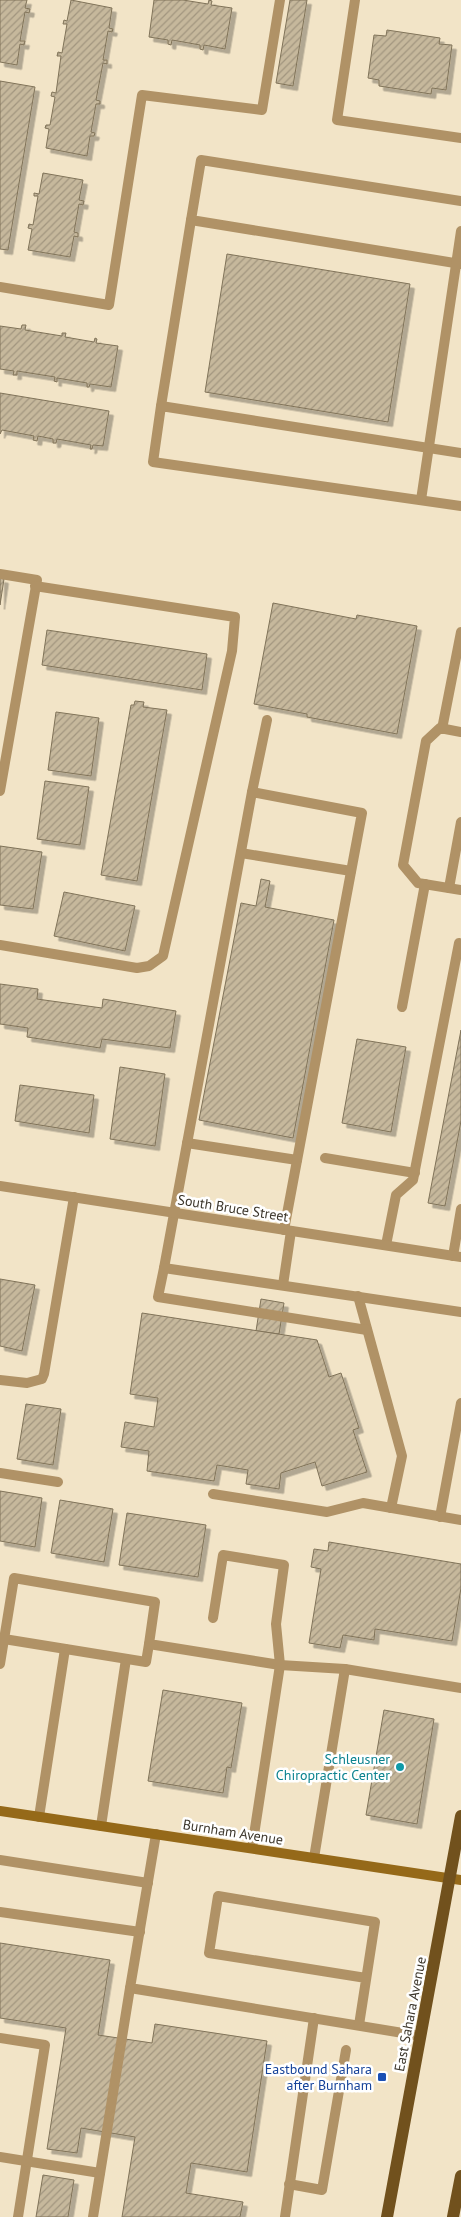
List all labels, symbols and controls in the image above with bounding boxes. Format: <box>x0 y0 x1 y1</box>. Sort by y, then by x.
street label: South Bruce Street <box>176 1190 290 1226</box>
place label: Schleusner Chiropractic Center <box>276 1750 390 1784</box>
marker: Schleusner Chiropractic Center <box>394 1761 406 1773</box>
street label: Burnham Avenue <box>182 1815 284 1849</box>
street label: East Sahara Avenue <box>390 1955 430 2073</box>
place label: Eastbound Sahara after Burnham <box>265 2060 372 2094</box>
marker: Eastbound Sahara after Burnham <box>376 2071 388 2083</box>

